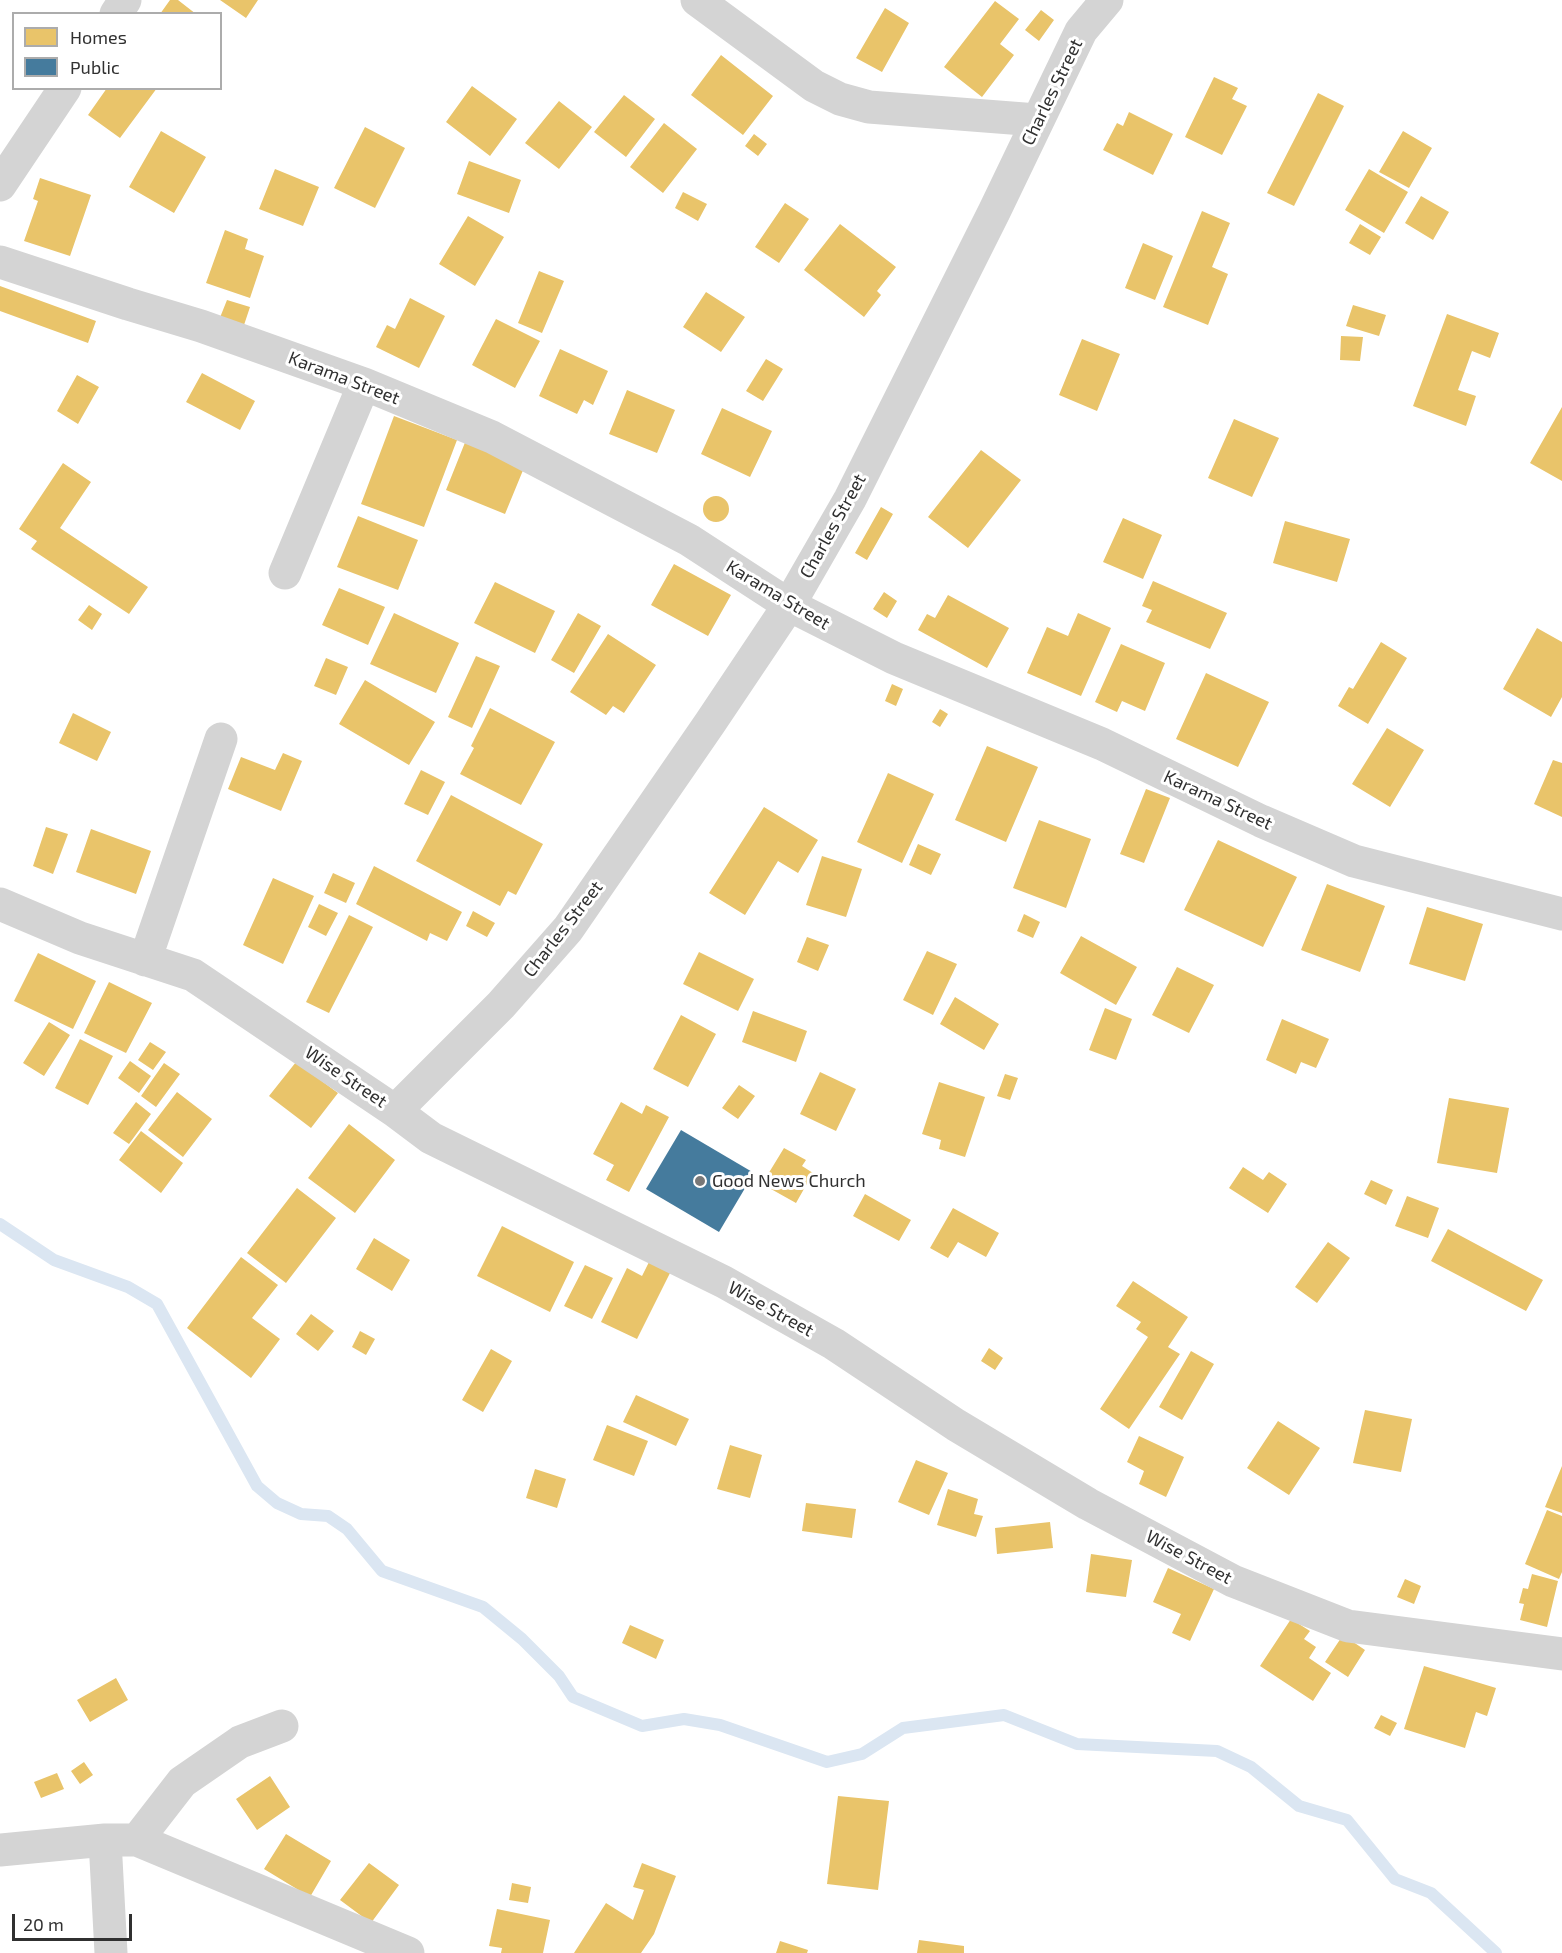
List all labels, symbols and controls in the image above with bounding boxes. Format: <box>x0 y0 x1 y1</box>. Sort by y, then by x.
legend <box>12 12 222 90</box>
text: Homes <box>70 26 127 48</box>
street label: Charles Street <box>1017 35 1087 149</box>
text: Public <box>70 56 120 78</box>
street label: Karama Street <box>285 347 403 409</box>
street label: Charles Street <box>795 470 871 582</box>
street label: Karama Street <box>722 556 834 634</box>
street label: Karama Street <box>1160 765 1276 835</box>
street label: Charles Street <box>519 877 607 981</box>
street label: Wise Street <box>301 1042 391 1112</box>
place label: Good News Church <box>712 1170 866 1192</box>
marker: Good News Church <box>693 1174 707 1188</box>
street label: Wise Street <box>724 1277 818 1341</box>
street label: Wise Street <box>1142 1525 1236 1589</box>
scale bar <box>15 1902 135 1940</box>
text: 20 m <box>23 1913 64 1935</box>

